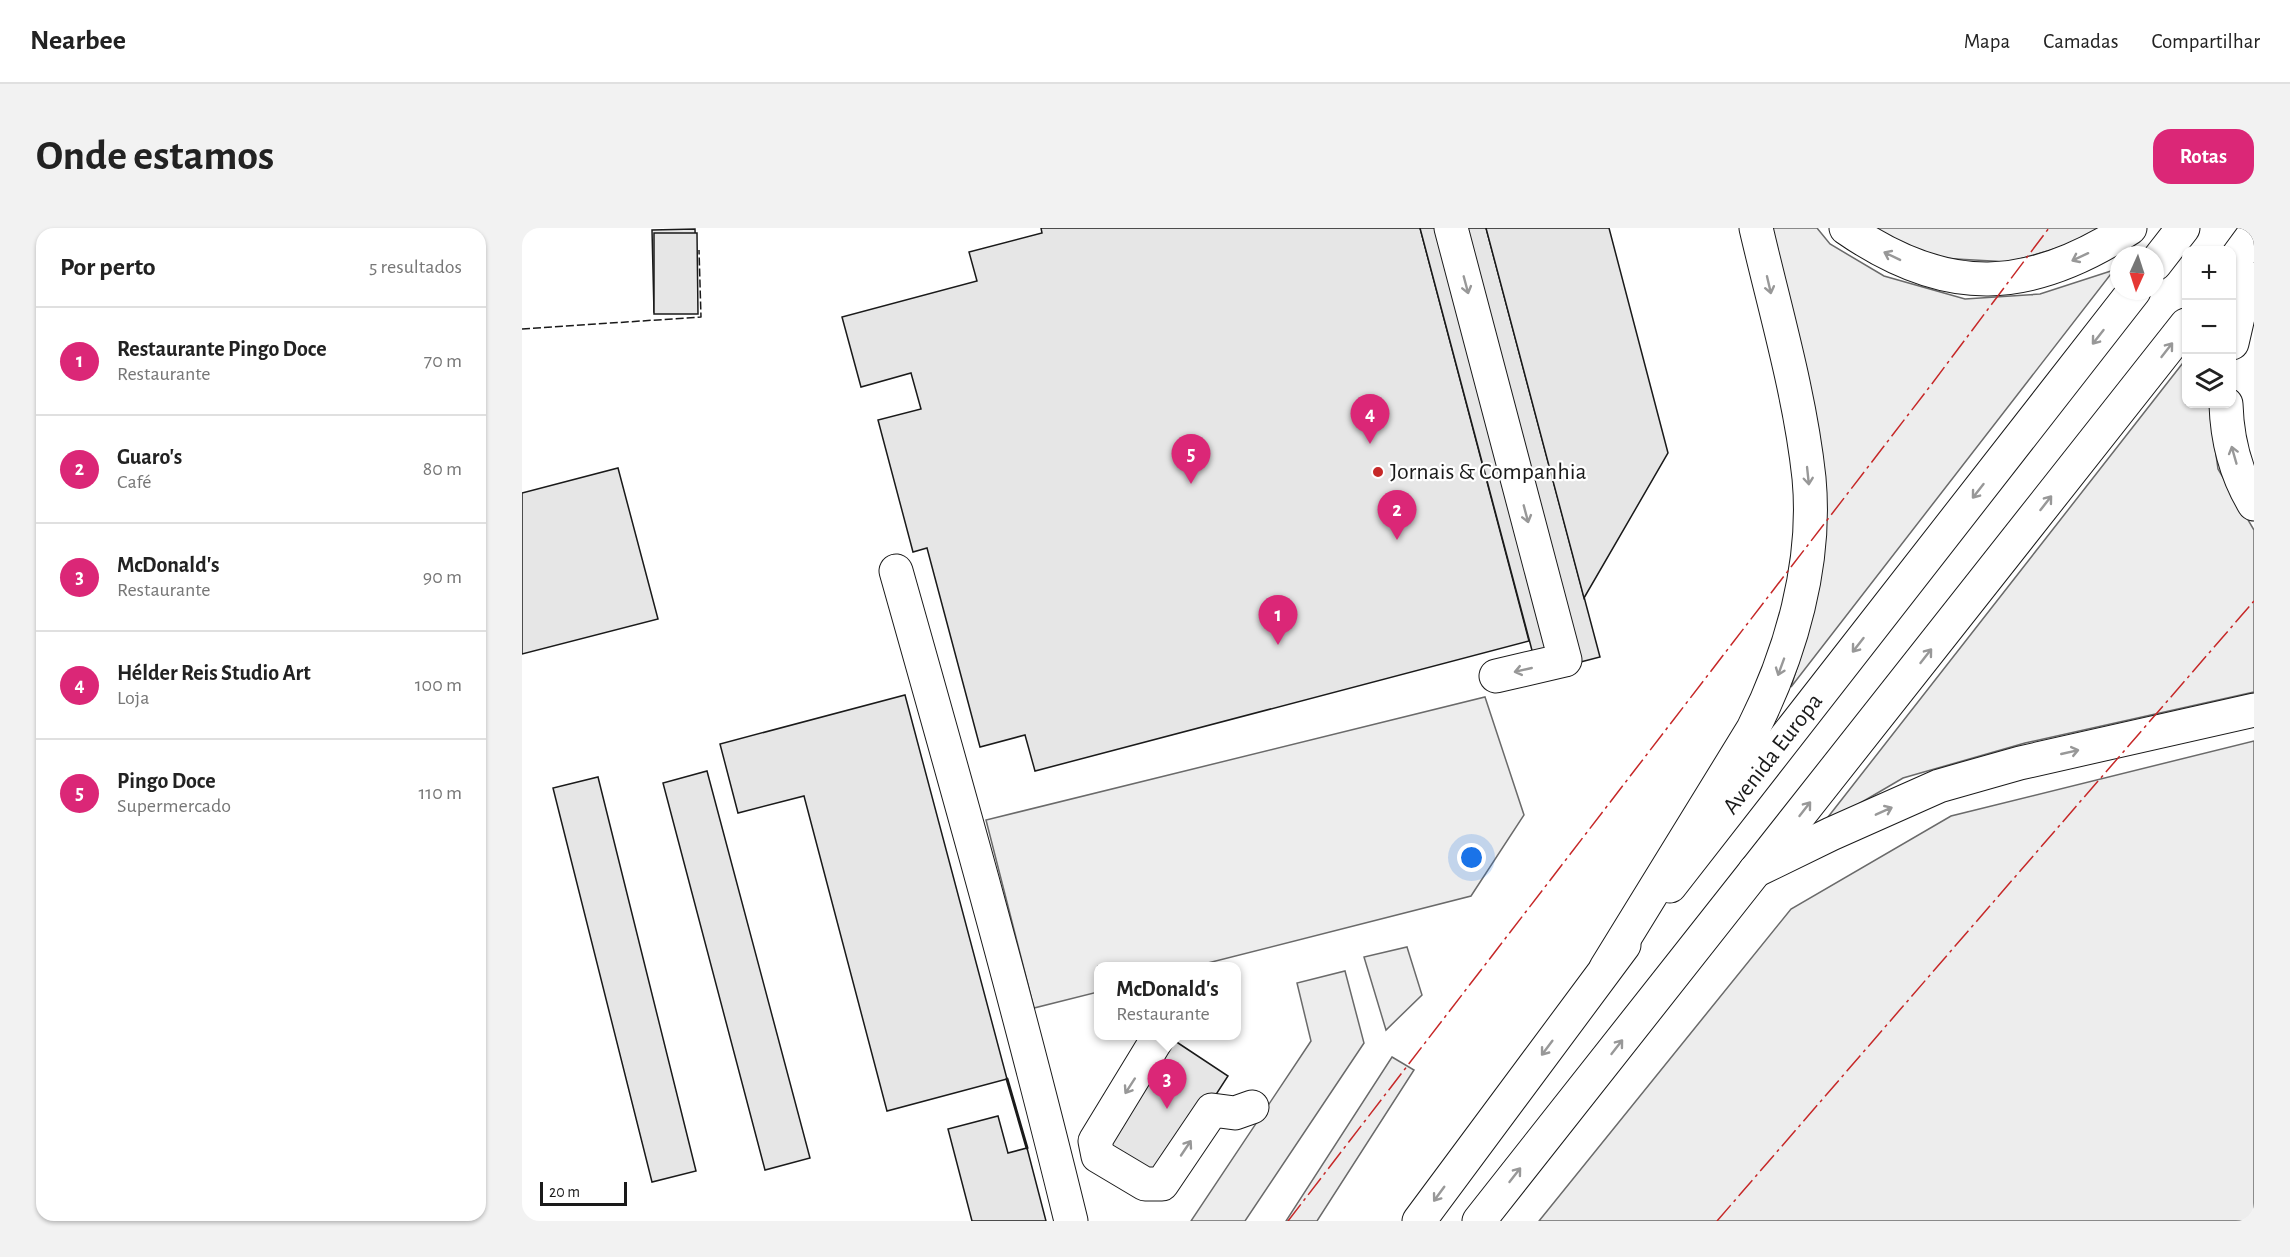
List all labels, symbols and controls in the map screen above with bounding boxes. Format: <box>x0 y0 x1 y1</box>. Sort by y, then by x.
text: Nearbee <box>30 27 126 55</box>
text: Mapa <box>1964 31 2010 52</box>
text: Camadas <box>2043 31 2118 52</box>
text: Compartilhar <box>2151 31 2260 52</box>
button: Rotas <box>2153 129 2254 184</box>
text: Onde estamos <box>36 135 274 177</box>
north arrow <box>2110 246 2164 300</box>
map controls <box>2182 246 2236 408</box>
button: + <box>2182 246 2236 300</box>
one-way arrow <box>1883 250 1901 262</box>
one-way arrow <box>2071 252 2089 264</box>
text: Por perto <box>60 254 156 280</box>
text: 5 resultados <box>369 257 462 277</box>
one-way arrow <box>1460 275 1472 294</box>
one-way arrow <box>1764 275 1775 294</box>
button: − <box>2182 300 2236 354</box>
one-way arrow <box>2092 329 2105 345</box>
text: Restaurante Pingo Doce <box>117 338 327 360</box>
one-way arrow <box>2161 342 2174 358</box>
text: 1 <box>76 351 83 371</box>
text: 70 m <box>424 351 462 371</box>
button: layers <box>2182 354 2236 408</box>
text: Restaurante <box>117 364 211 384</box>
pin: 4 <box>1350 394 1390 444</box>
pin: 5 <box>1172 434 1210 484</box>
text: Guaro's <box>117 446 182 468</box>
one-way arrow <box>2227 446 2239 465</box>
text: 2 <box>75 459 84 479</box>
text: 80 m <box>423 459 462 479</box>
place label: Jornais & Companhia <box>1390 460 1587 484</box>
marker: Jornais & Companhia <box>1371 465 1385 479</box>
one-way arrow <box>1803 465 1814 485</box>
text: Café <box>117 472 151 492</box>
one-way arrow <box>1972 483 1985 499</box>
pin: 2 <box>1378 490 1416 540</box>
one-way arrow <box>2040 495 2053 511</box>
one-way arrow <box>1521 504 1533 523</box>
text: McDonald's <box>117 554 219 576</box>
text: 3 <box>75 567 84 587</box>
text: 90 m <box>423 567 462 587</box>
text: Restaurante <box>117 580 211 600</box>
pin: 1 <box>1258 596 1298 645</box>
one-way arrow <box>1852 636 1865 652</box>
one-way arrow <box>1919 648 1932 664</box>
one-way arrow <box>1774 657 1785 676</box>
text: Hélder Reis Studio Art <box>117 662 311 684</box>
one-way arrow <box>1514 665 1533 677</box>
text: 4 <box>74 675 85 695</box>
text: 100 m <box>415 675 462 695</box>
text: Loja <box>117 688 149 708</box>
street label: Avenida Europa <box>1719 689 1827 819</box>
one-way arrow <box>2060 746 2079 758</box>
text: Pingo Doce <box>117 770 216 792</box>
text: 5 <box>75 783 84 803</box>
text: 110 m <box>418 783 462 803</box>
text: Supermercado <box>117 796 231 816</box>
one-way arrow <box>1798 801 1811 817</box>
one-way arrow <box>1875 804 1893 816</box>
your location <box>1457 843 1486 872</box>
popup <box>1094 962 1241 1040</box>
text: McDonald's <box>1116 978 1219 1000</box>
text: Restaurante <box>1116 1004 1210 1024</box>
one-way arrow <box>1610 1039 1623 1055</box>
one-way arrow <box>1540 1040 1553 1056</box>
pin: 3 <box>1148 1060 1186 1109</box>
one-way arrow <box>1123 1077 1135 1094</box>
one-way arrow <box>1180 1141 1192 1157</box>
one-way arrow <box>1509 1167 1522 1183</box>
scale bar <box>540 1179 627 1206</box>
text: 20 m <box>549 1184 580 1200</box>
one-way arrow <box>1433 1185 1445 1201</box>

